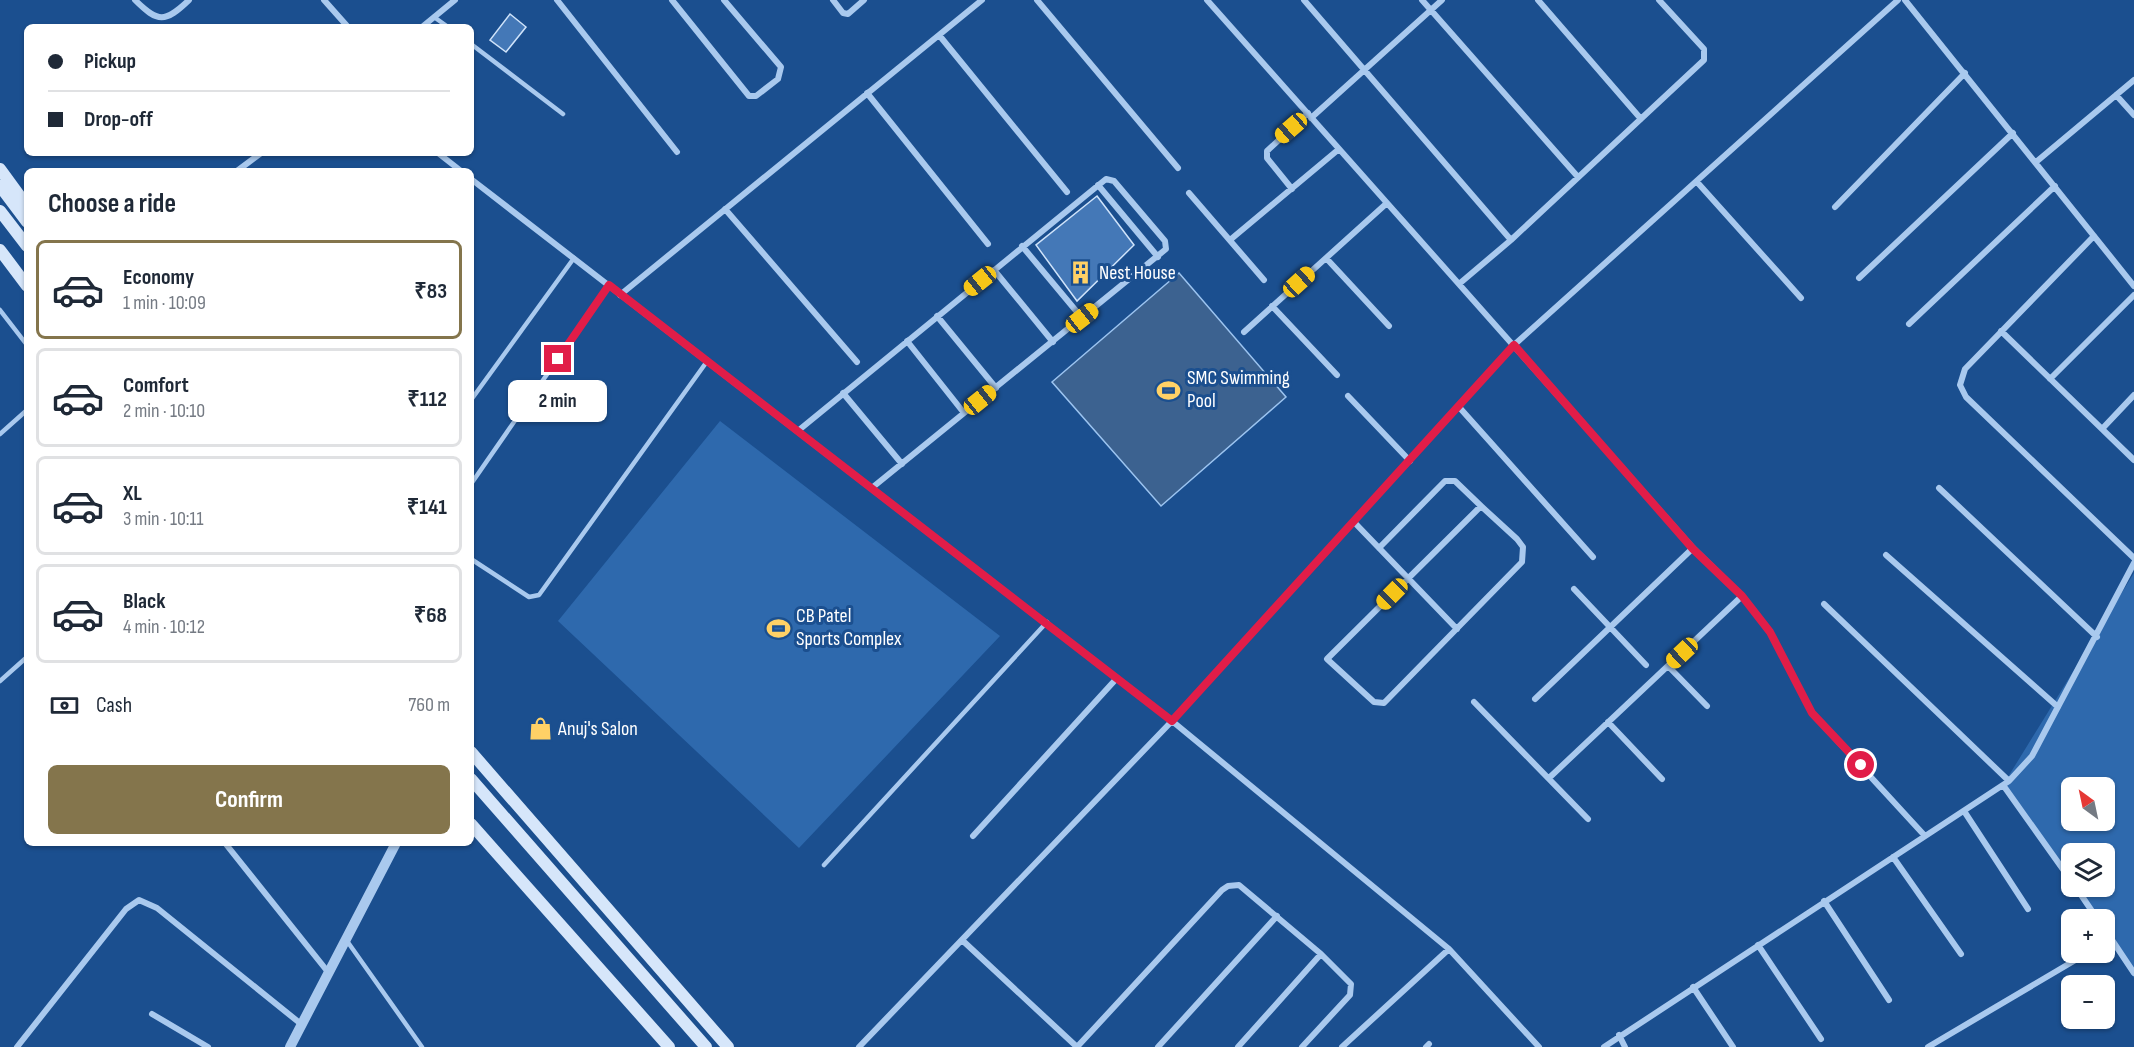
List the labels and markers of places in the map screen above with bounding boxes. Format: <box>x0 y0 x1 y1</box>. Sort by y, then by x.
building icon: Nest House <box>1068 260 1094 286</box>
place label: Nest House <box>1099 261 1176 285</box>
place label: SMC Swimming Pool <box>1187 366 1290 413</box>
sports icon: SMC Swimming Pool <box>1156 377 1182 403</box>
place label: CB Patel Sports Complex <box>796 604 902 651</box>
sports icon: CB Patel Sports Complex <box>765 615 791 641</box>
shop icon: Anuj's Salon <box>527 716 553 742</box>
place label: Anuj's Salon <box>557 717 638 741</box>

